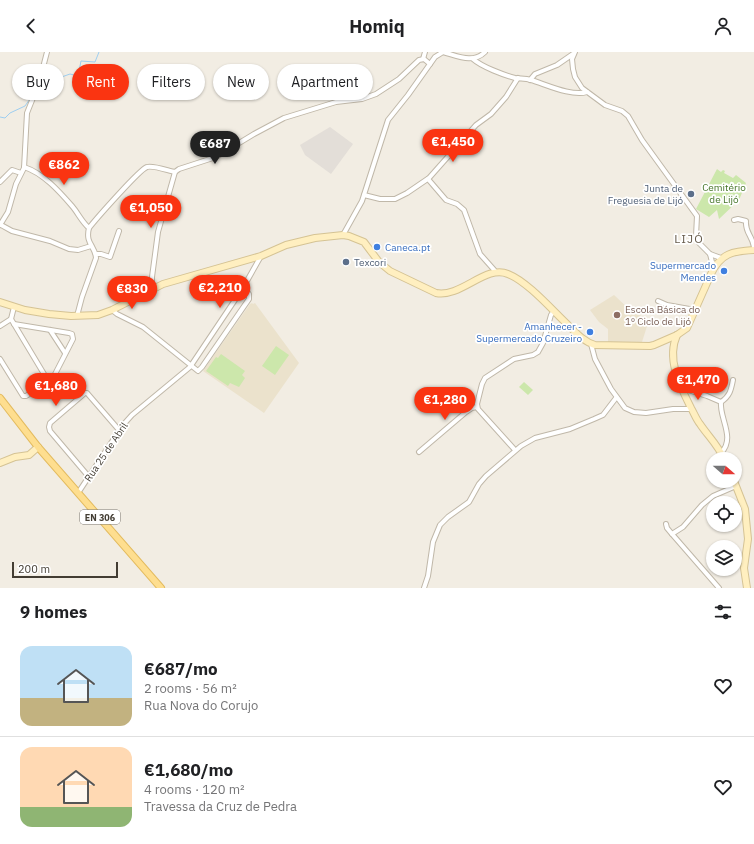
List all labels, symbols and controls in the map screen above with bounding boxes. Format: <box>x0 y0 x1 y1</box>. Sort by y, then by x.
icon: back <box>20 15 42 37</box>
text: Homiq <box>349 15 405 38</box>
icon: person <box>712 15 734 37</box>
chip: Buy <box>12 64 64 100</box>
chip: Rent <box>72 64 129 100</box>
chip: Filters <box>137 64 205 100</box>
chip: New <box>213 64 269 100</box>
chip: Apartment <box>277 64 373 100</box>
pin: €1,450 <box>420 129 486 163</box>
pin: €687 <box>191 131 239 165</box>
text: €1,450 <box>431 133 475 150</box>
text: €687 <box>199 135 231 152</box>
pin: €862 <box>40 152 88 186</box>
text: €862 <box>48 156 80 173</box>
park label: Cemitério de Lijó <box>702 181 746 206</box>
place label: Junta de Freguesia de Lijó <box>608 182 684 207</box>
marker: Junta de Freguesia de Lijó <box>686 189 696 199</box>
pin: €1,050 <box>118 195 184 229</box>
text: €1,050 <box>129 199 173 216</box>
district label: LIJÓ <box>674 231 704 246</box>
place label: Caneca.pt <box>385 241 431 254</box>
marker: Caneca.pt <box>372 242 382 252</box>
place label: Texcori <box>354 256 386 269</box>
marker: Texcori <box>341 257 351 267</box>
place label: Supermercado Mendes <box>650 259 716 284</box>
marker: Supermercado Mendes <box>719 266 729 276</box>
pin: €2,210 <box>187 275 253 309</box>
pin: €830 <box>108 276 156 310</box>
text: €2,210 <box>198 279 242 296</box>
text: €830 <box>116 280 148 297</box>
place label: Escola Básica do 1º Ciclo de Lijó <box>625 303 700 328</box>
marker: Escola Básica do 1º Ciclo de Lijó <box>612 310 622 320</box>
place label: Amanhecer - Supermercado Cruzeiro <box>476 320 582 345</box>
marker: Amanhecer - Supermercado Cruzeiro <box>585 327 595 337</box>
pin: €1,470 <box>665 367 731 401</box>
text: €1,470 <box>676 371 720 388</box>
pin: €1,680 <box>23 373 89 407</box>
text: €1,680 <box>34 377 78 394</box>
pin: €1,280 <box>412 387 478 421</box>
text: €1,280 <box>423 391 467 408</box>
street label: Rua 25 de Abril <box>81 420 131 484</box>
north arrow <box>706 452 742 488</box>
map controls <box>706 452 742 576</box>
button: locate <box>706 496 742 532</box>
road number: EN 306 <box>80 510 120 524</box>
button: layers <box>706 540 742 576</box>
scale bar <box>12 560 118 579</box>
text: 200 m <box>18 562 50 576</box>
text: 9 homes <box>20 601 87 623</box>
icon: filters <box>712 601 734 623</box>
text: €687/mo <box>144 658 218 680</box>
icon: home <box>52 662 100 710</box>
icon: heart <box>712 675 734 697</box>
text: 2 rooms · 56 m² <box>144 680 237 697</box>
text: Rua Nova do Corujo <box>144 697 258 714</box>
text: €1,680/mo <box>144 759 233 781</box>
icon: home <box>52 763 100 811</box>
icon: heart <box>712 776 734 798</box>
text: 4 rooms · 120 m² <box>144 781 245 798</box>
text: Travessa da Cruz de Pedra <box>144 798 297 815</box>

